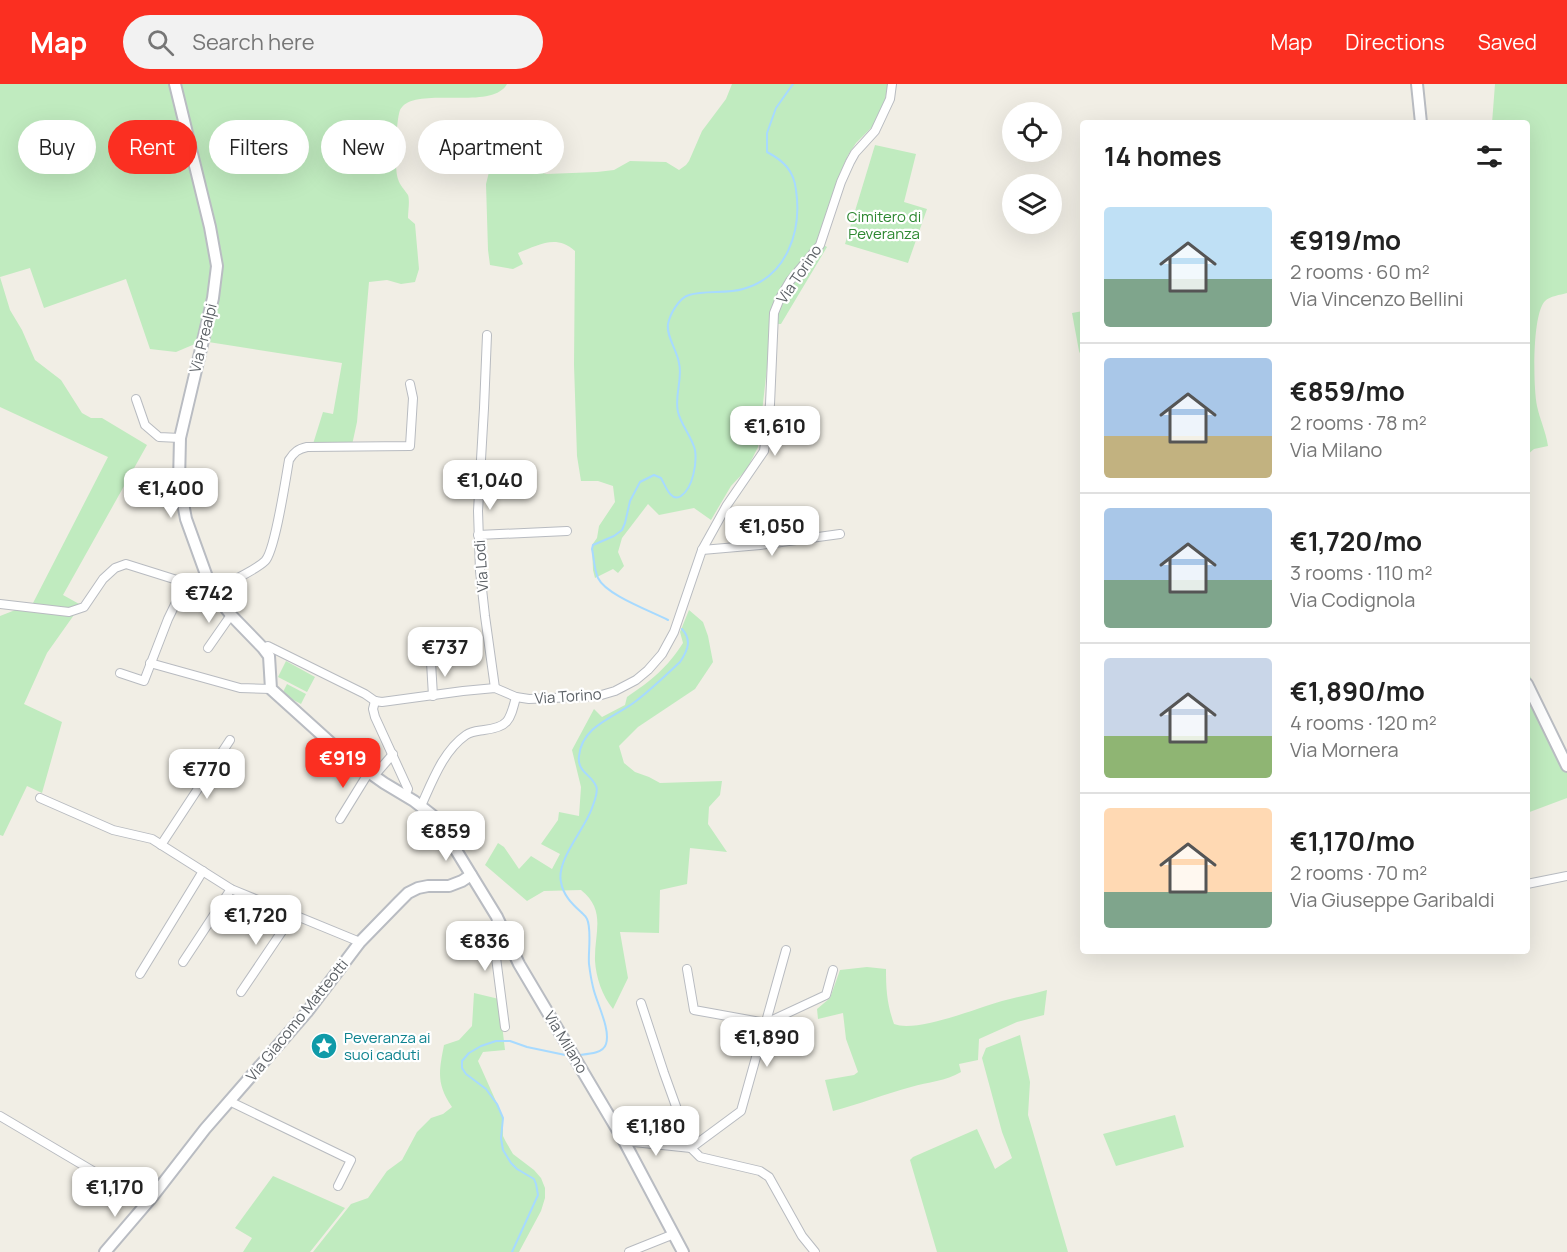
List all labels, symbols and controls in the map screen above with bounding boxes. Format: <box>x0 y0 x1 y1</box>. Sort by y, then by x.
search box <box>123 15 543 69</box>
text: Map <box>30 23 87 61</box>
icon: search <box>144 26 177 59</box>
text: Search here <box>192 27 315 57</box>
text: Map <box>1271 28 1312 56</box>
text: Directions <box>1345 28 1445 56</box>
text: Saved <box>1478 28 1537 56</box>
map controls <box>1002 102 1062 234</box>
button: locate <box>1002 102 1062 162</box>
chip: Buy <box>18 120 96 174</box>
chip: Rent <box>108 120 197 174</box>
chip: Filters <box>209 120 309 174</box>
chip: New <box>321 120 406 174</box>
chip: Apartment <box>418 120 564 174</box>
text: 14 homes <box>1104 138 1222 174</box>
icon: filters <box>1473 140 1506 173</box>
button: layers <box>1002 174 1062 234</box>
park label: Cimitero di Peveranza <box>847 206 921 244</box>
text: €919/mo <box>1290 222 1401 258</box>
icon: home <box>1152 231 1224 303</box>
street label: Via Torino <box>772 240 826 308</box>
text: 2 rooms · 60 m² <box>1290 258 1430 285</box>
text: Via Vincenzo Bellini <box>1290 285 1464 312</box>
street label: Via Prealpi <box>184 301 222 375</box>
text: €859/mo <box>1290 373 1405 409</box>
icon: home <box>1152 382 1224 454</box>
pin: €1,610 <box>726 406 824 457</box>
text: 2 rooms · 78 m² <box>1290 409 1427 436</box>
text: €1,610 <box>744 412 806 439</box>
text: Via Milano <box>1290 436 1382 463</box>
pin: €1,040 <box>441 460 539 511</box>
text: €1,040 <box>457 466 523 493</box>
pin: €1,400 <box>122 468 220 519</box>
text: €1,400 <box>138 474 204 501</box>
pin: €1,050 <box>723 506 821 557</box>
text: €1,050 <box>739 512 805 539</box>
text: €1,720/mo <box>1290 523 1422 559</box>
icon: home <box>1152 532 1224 604</box>
street label: Via Lodi <box>469 539 493 593</box>
text: 3 rooms · 110 m² <box>1290 559 1432 586</box>
pin: €742 <box>173 573 245 624</box>
text: €742 <box>185 579 233 606</box>
text: Via Codignola <box>1290 586 1415 613</box>
pin: €737 <box>409 627 481 678</box>
text: €737 <box>422 633 468 660</box>
text: €1,890/mo <box>1290 673 1425 709</box>
icon: home <box>1152 682 1224 754</box>
street label: Via Torino <box>534 683 602 709</box>
text: 4 rooms · 120 m² <box>1290 709 1437 736</box>
text: Via Mornera <box>1290 736 1399 763</box>
pin: €919 <box>307 738 379 789</box>
text: €919 <box>319 744 367 771</box>
pin: €770 <box>171 749 243 800</box>
text: €770 <box>183 755 231 782</box>
pin: €859 <box>410 811 482 862</box>
text: €859 <box>421 817 471 844</box>
text: €1,170/mo <box>1290 823 1415 859</box>
icon: home <box>1152 832 1224 904</box>
text: 2 rooms · 70 m² <box>1290 859 1427 886</box>
text: Via Giuseppe Garibaldi <box>1290 886 1495 913</box>
pin: €1,720 <box>207 895 305 946</box>
text: €1,720 <box>224 901 288 928</box>
pin: €836 <box>449 921 521 972</box>
text: €836 <box>460 927 510 954</box>
street label: Via Giacomo Matteotti <box>241 954 353 1086</box>
street label: Via Milano <box>539 1007 593 1077</box>
pin: €1,890 <box>718 1017 816 1068</box>
text: €1,890 <box>734 1023 800 1050</box>
place label: Peveranza ai suoi caduti <box>344 1027 431 1065</box>
place icon: Peveranza ai suoi caduti <box>309 1031 339 1061</box>
pin: €1,180 <box>607 1106 705 1157</box>
text: €1,180 <box>626 1112 686 1139</box>
pin: €1,170 <box>66 1167 164 1218</box>
text: €1,170 <box>86 1173 144 1200</box>

